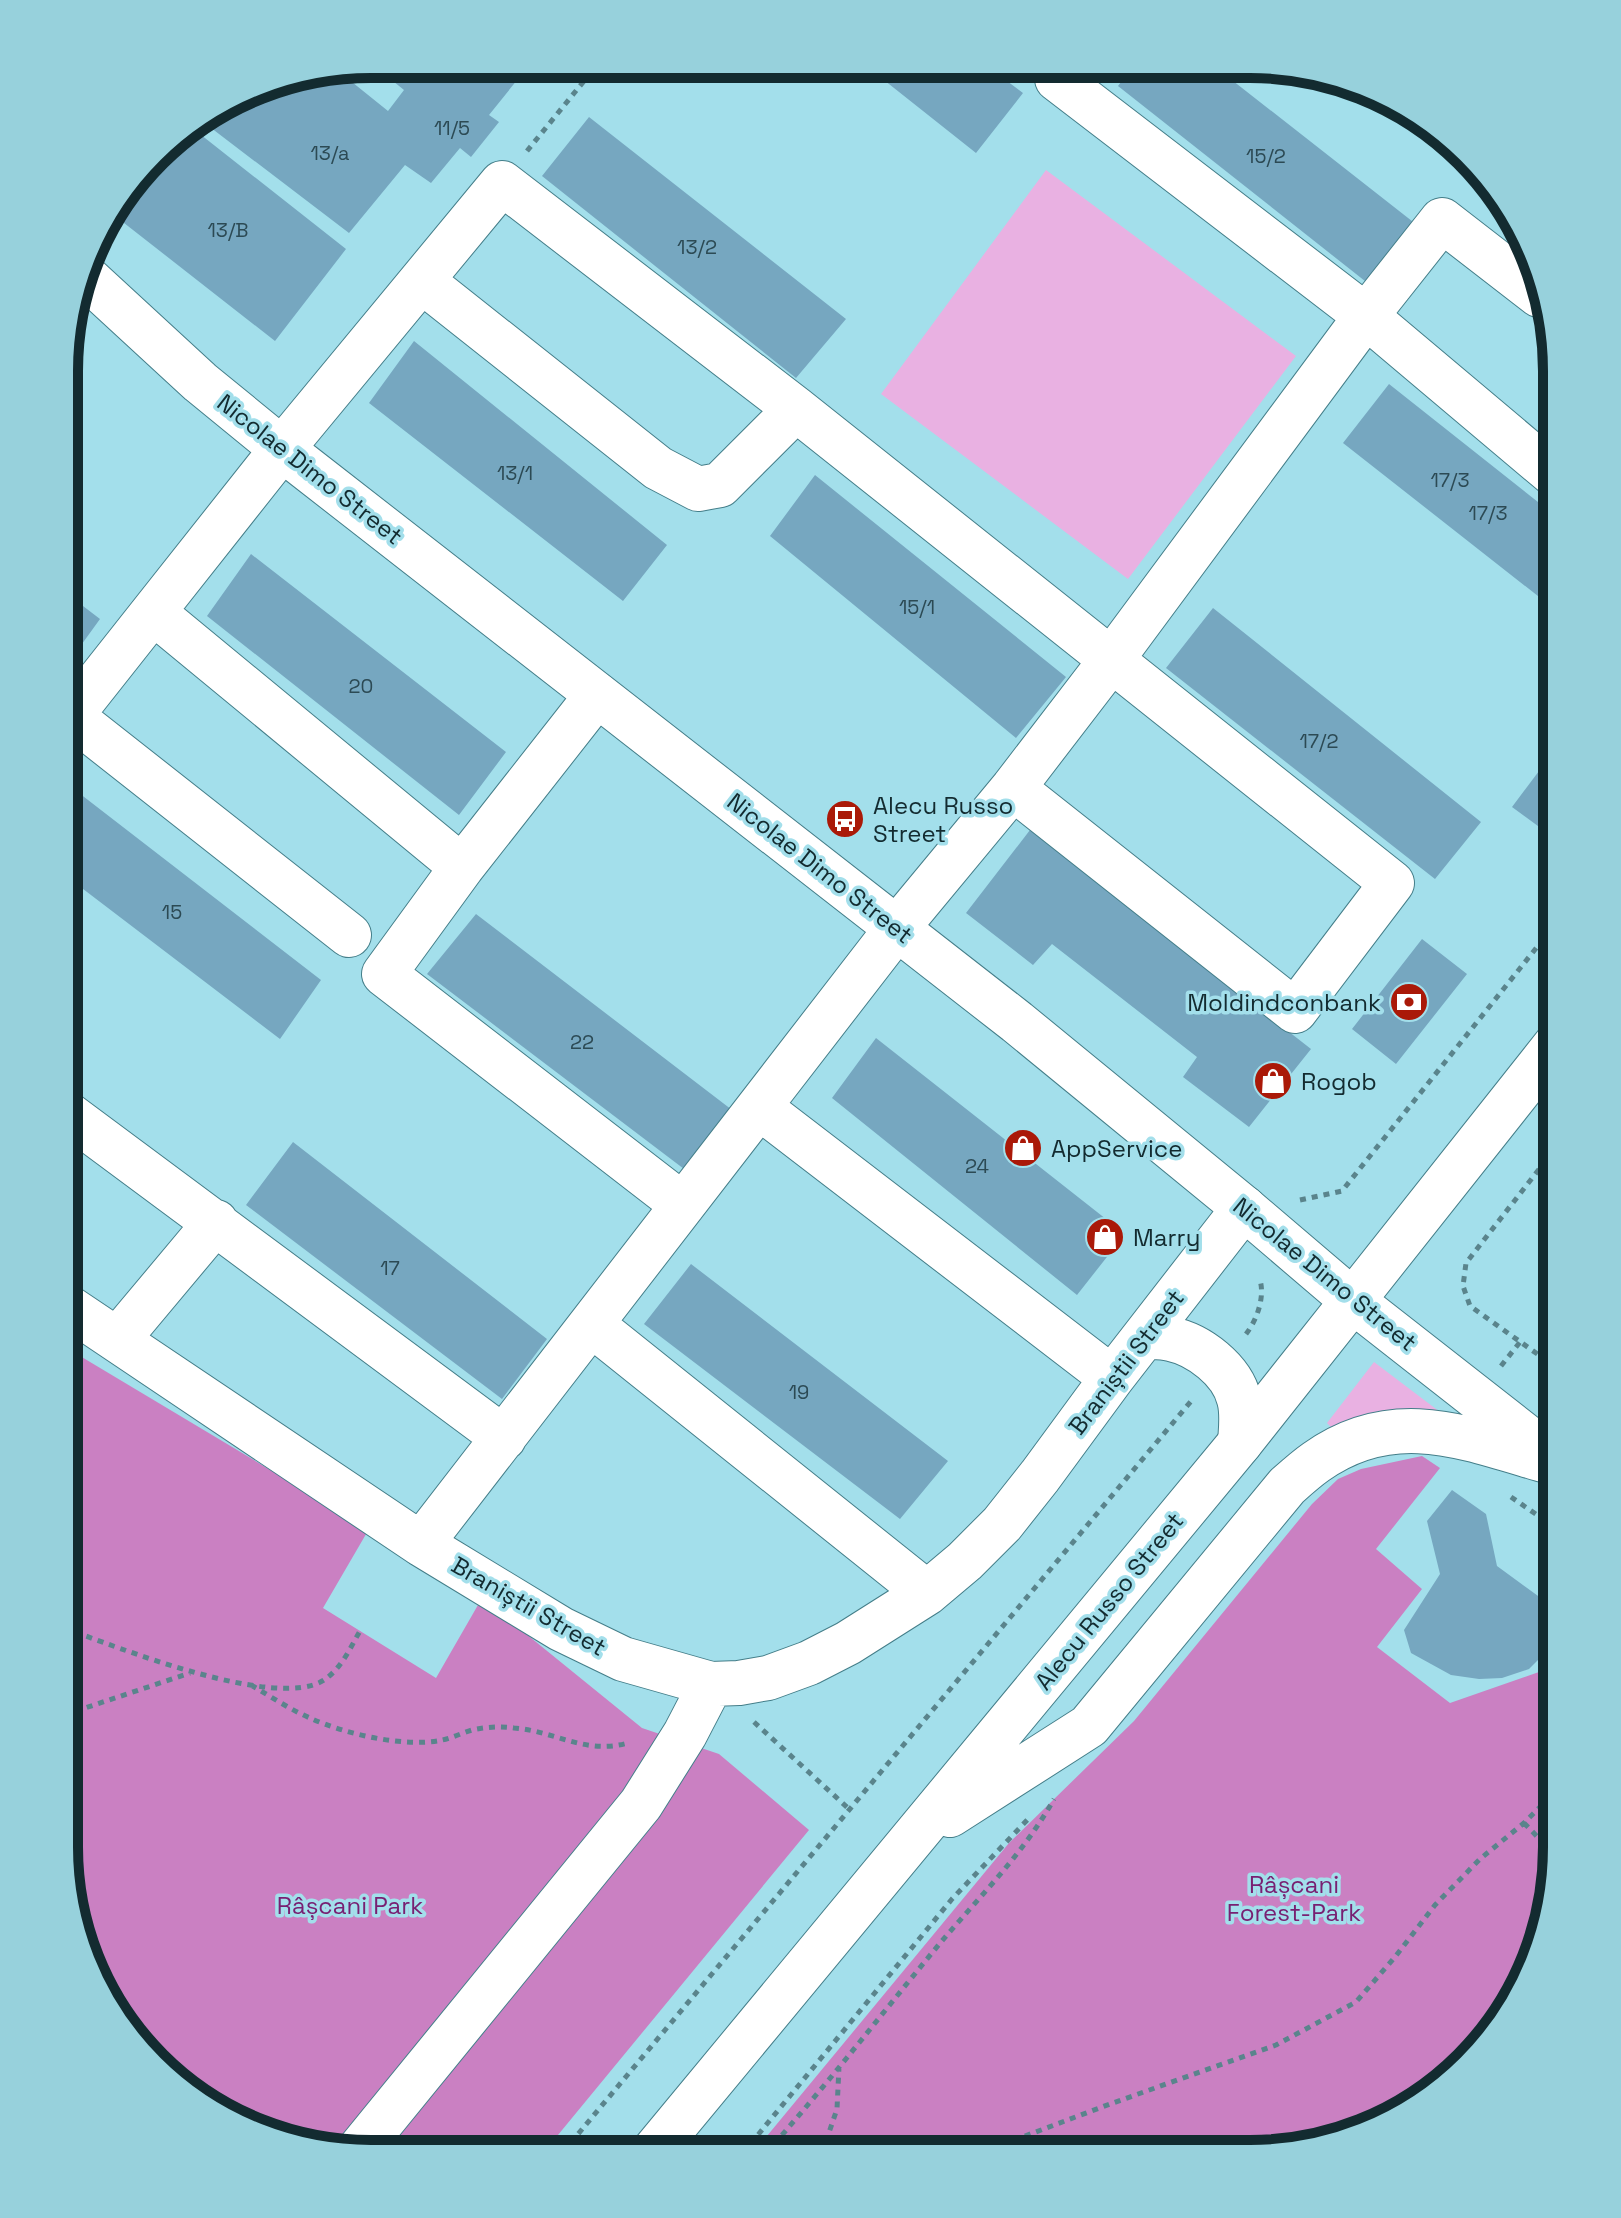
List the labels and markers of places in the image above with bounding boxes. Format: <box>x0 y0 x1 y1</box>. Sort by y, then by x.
place label: Alecu Russo Street <box>873 790 1013 849</box>
bus stop icon: Alecu Russo Street <box>824 798 866 840</box>
bank icon: Moldindconbank <box>1388 981 1430 1023</box>
place label: Moldindconbank <box>1187 987 1381 1018</box>
shop icon: Rogob <box>1252 1060 1294 1102</box>
place label: Rogob <box>1301 1066 1377 1097</box>
shop icon: AppService <box>1002 1127 1044 1169</box>
place label: AppService <box>1051 1133 1182 1164</box>
shop icon: Marry <box>1084 1216 1126 1258</box>
place label: Marry <box>1133 1222 1200 1253</box>

